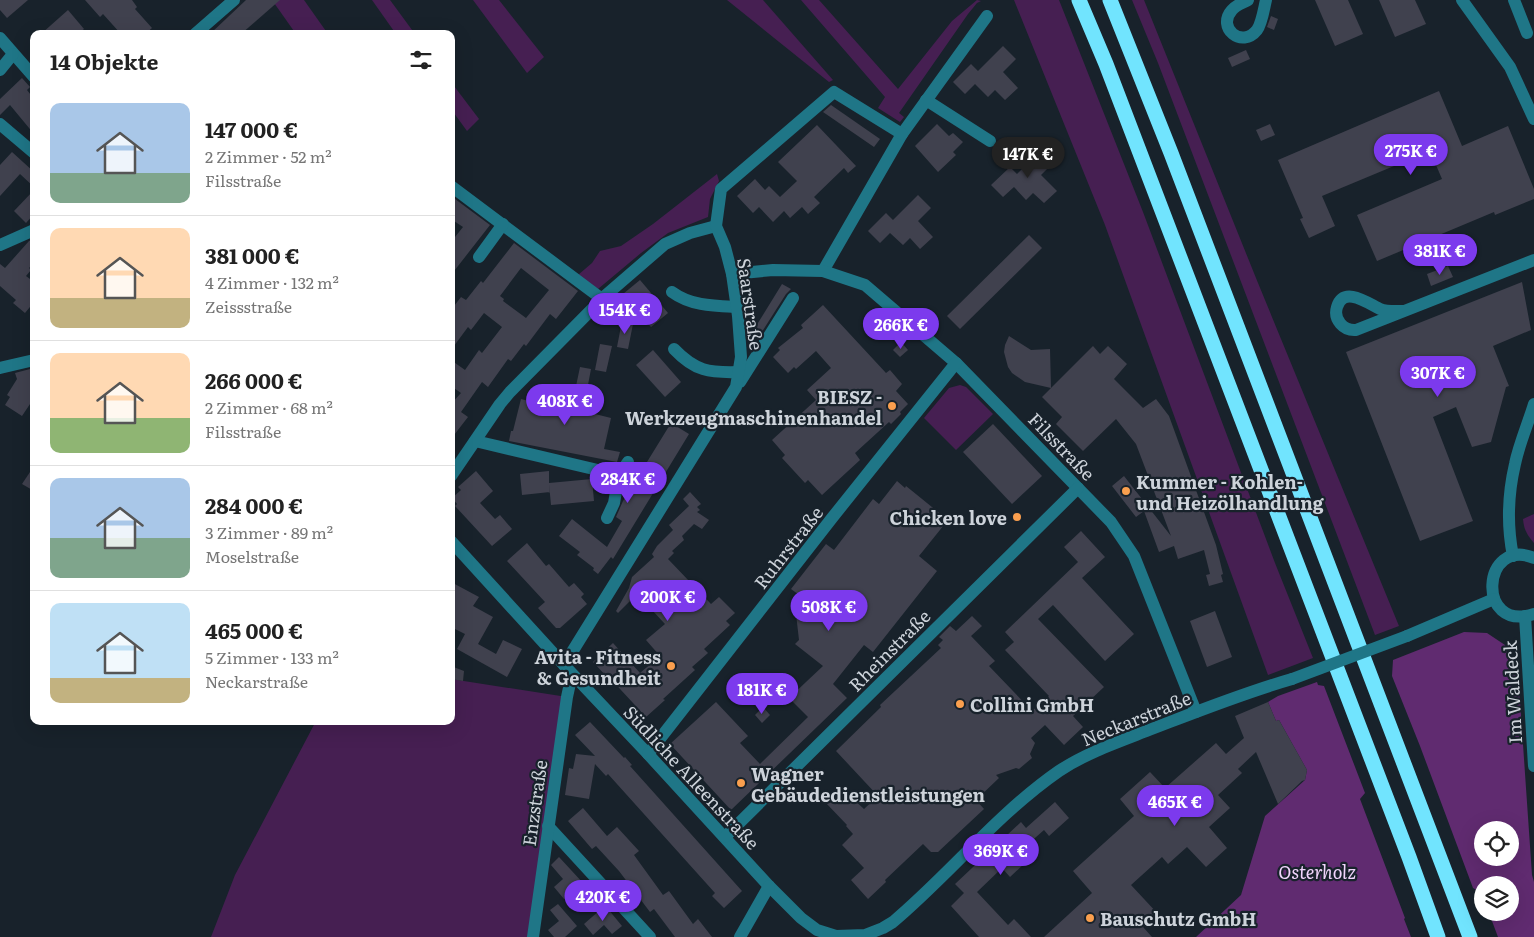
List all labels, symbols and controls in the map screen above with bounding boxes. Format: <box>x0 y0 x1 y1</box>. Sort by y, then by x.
text: 14 Objekte <box>50 45 158 76</box>
icon: filters <box>407 46 435 74</box>
text: 147 000 € <box>205 113 298 144</box>
icon: home <box>90 123 150 183</box>
pin: 275K € <box>1370 134 1452 176</box>
pin: 147K € <box>987 136 1069 179</box>
text: 275K € <box>1385 138 1437 162</box>
text: 147K € <box>1003 141 1053 165</box>
text: 2 Zimmer · 52 m² <box>205 144 332 168</box>
text: Filsstraße <box>205 168 281 192</box>
pin: 381K € <box>1399 234 1481 276</box>
text: 381K € <box>1414 238 1466 262</box>
text: 381 000 € <box>205 239 300 270</box>
icon: home <box>90 248 150 308</box>
street label: Saarstraße <box>731 256 771 352</box>
text: 4 Zimmer · 132 m² <box>205 270 339 294</box>
pin: 154K € <box>584 292 666 335</box>
text: Zeissstraße <box>205 294 292 318</box>
text: 154K € <box>599 297 651 321</box>
pin: 266K € <box>860 308 942 350</box>
text: 266K € <box>874 312 928 336</box>
pin: 307K € <box>1397 356 1479 398</box>
text: 307K € <box>1411 360 1465 384</box>
text: 266 000 € <box>205 364 303 395</box>
icon: home <box>90 373 150 433</box>
place label: BIESZ - Werkzeugmaschinenhandel <box>625 383 882 431</box>
pin: 408K € <box>524 384 606 426</box>
text: 408K € <box>537 388 593 412</box>
text: 2 Zimmer · 68 m² <box>205 395 333 419</box>
marker: BIESZ - Werkzeugmaschinenhandel <box>886 400 898 412</box>
street label: Filsstraße <box>1023 406 1101 486</box>
text: Filsstraße <box>205 419 281 443</box>
pin: 284K € <box>587 462 669 504</box>
text: 284K € <box>601 466 655 490</box>
place label: Kummer - Kohlen- und Heizölhandlung <box>1136 468 1325 516</box>
marker: Kummer - Kohlen- und Heizölhandlung <box>1120 485 1132 497</box>
text: 284 000 € <box>205 489 303 520</box>
icon: home <box>90 498 150 558</box>
street label: Ruhrstraße <box>747 500 829 594</box>
place label: Chicken love <box>889 504 1007 531</box>
marker: Chicken love <box>1011 511 1023 523</box>
text: 3 Zimmer · 89 m² <box>205 520 333 544</box>
text: Moselstraße <box>205 544 299 568</box>
pin: 200K € <box>627 580 709 622</box>
text: 200K € <box>640 584 696 608</box>
pin: 508K € <box>788 590 870 632</box>
text: 508K € <box>802 594 856 618</box>
street label: Rheinstraße <box>842 603 936 697</box>
text: 465 000 € <box>205 614 303 645</box>
icon: home <box>90 623 150 683</box>
street label: Im Waldeck <box>1496 639 1528 744</box>
place label: Avita - Fitness & Gesundheit <box>535 643 661 691</box>
text: 5 Zimmer · 133 m² <box>205 645 339 669</box>
marker: Avita - Fitness & Gesundheit <box>665 660 677 672</box>
text: Neckarstraße <box>205 669 308 693</box>
pin: 181K € <box>721 672 803 715</box>
text: 181K € <box>737 677 787 701</box>
street label: Neckarstraße <box>1077 684 1195 752</box>
place label: Collini GmbH <box>970 691 1094 718</box>
marker: Collini GmbH <box>954 698 966 710</box>
street label: Südliche Alleenstraße <box>618 699 766 855</box>
street label: Enzstraße <box>515 758 553 848</box>
place label: Wagner Gebäudedienstleistungen <box>751 760 986 808</box>
marker: Wagner Gebäudedienstleistungen <box>735 777 747 789</box>
pin: 465K € <box>1134 784 1216 827</box>
text: 465K € <box>1148 789 1202 813</box>
map controls <box>1474 821 1519 921</box>
button: locate <box>1474 821 1519 866</box>
pin: 369K € <box>960 834 1042 876</box>
text: 369K € <box>974 838 1028 862</box>
park label: Osterholz <box>1278 858 1356 885</box>
button: layers <box>1474 876 1519 921</box>
pin: 420K € <box>562 880 644 922</box>
text: 420K € <box>576 884 630 908</box>
place label: Bauschutz GmbH <box>1100 905 1256 932</box>
marker: Bauschutz GmbH <box>1084 912 1096 924</box>

